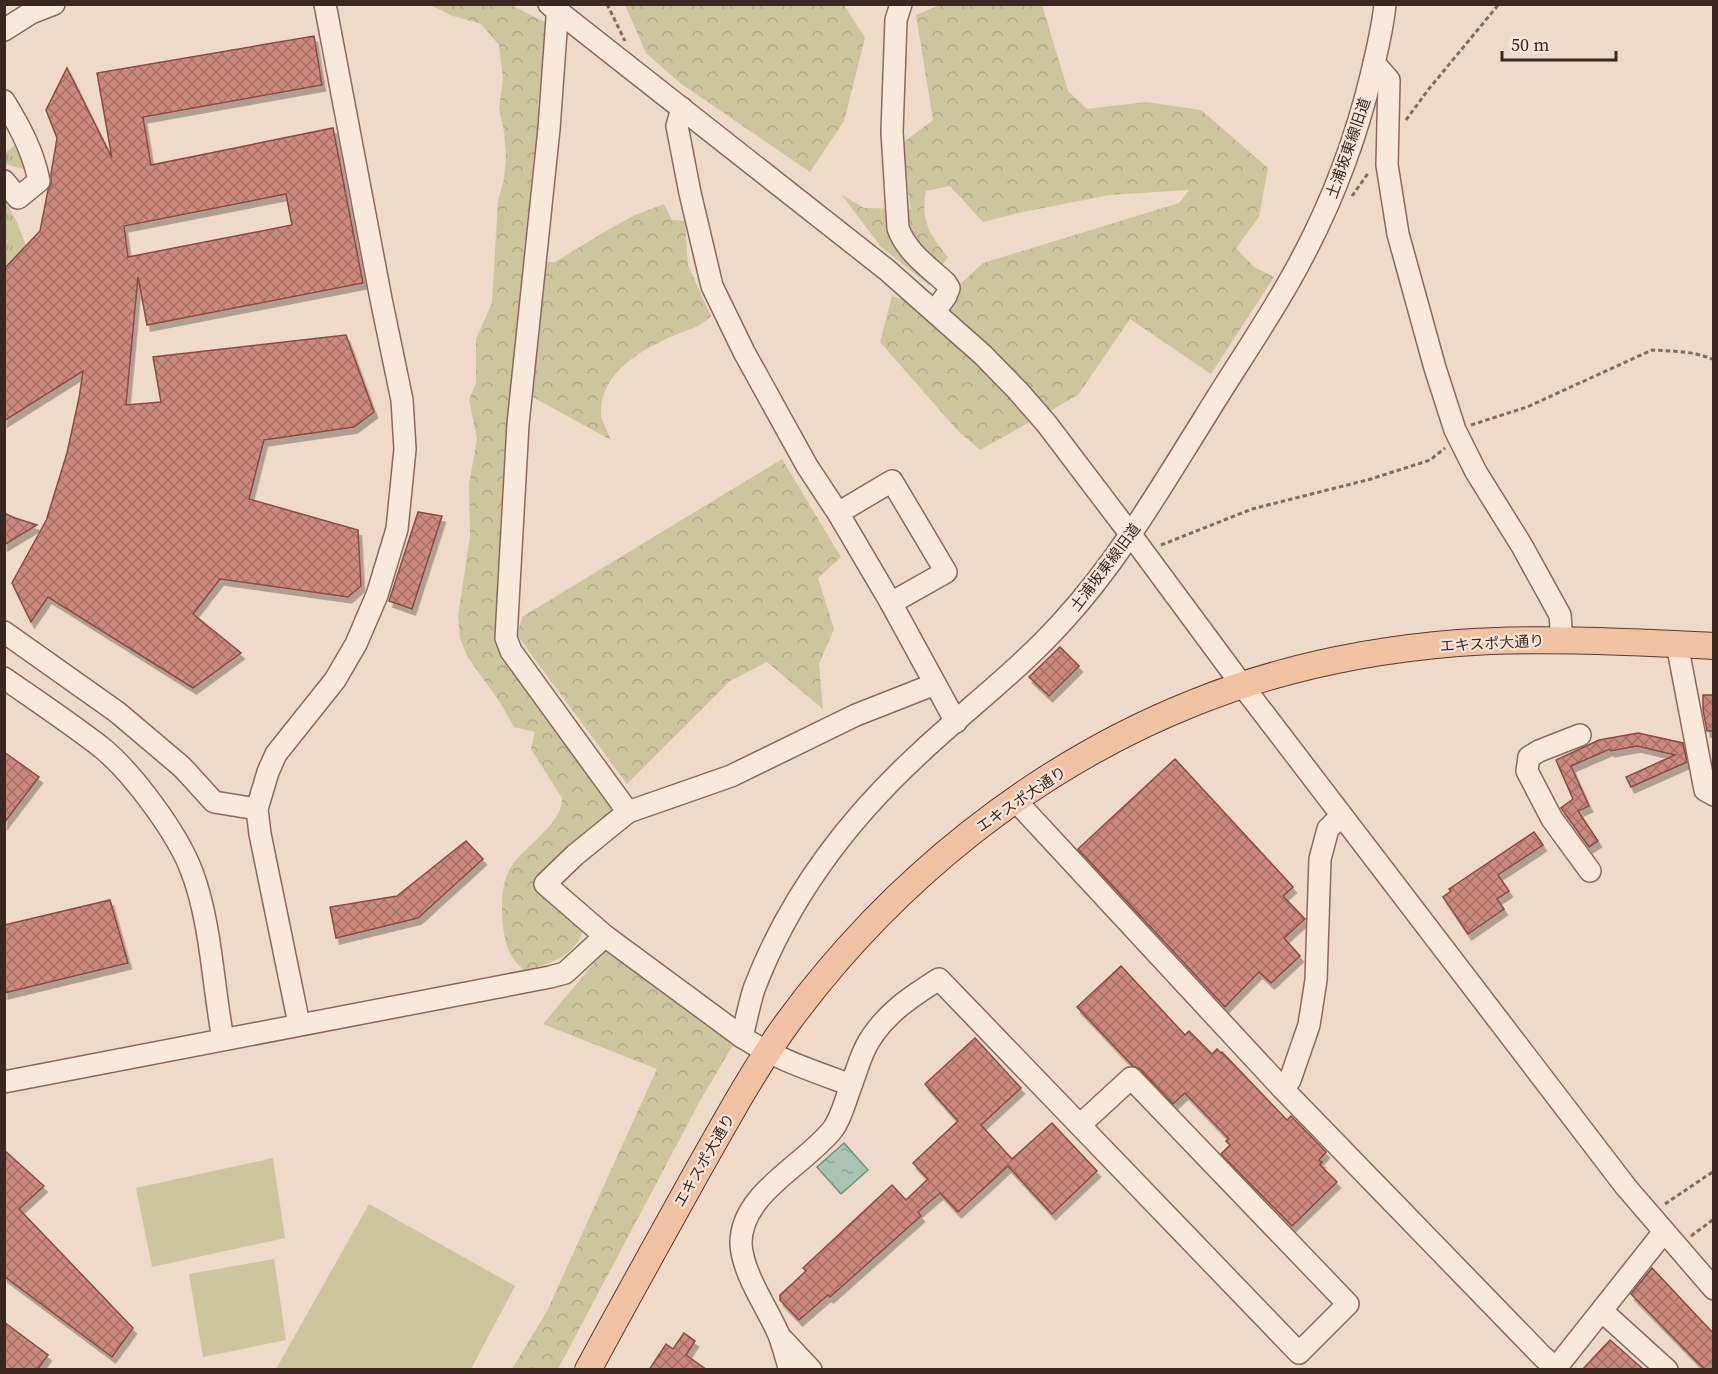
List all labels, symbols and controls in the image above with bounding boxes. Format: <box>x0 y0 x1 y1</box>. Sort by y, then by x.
scale bar <box>1502 24 1616 62</box>
text: 50 m <box>1511 32 1549 57</box>
street label: 土浦坂東線旧道 <box>1321 95 1375 201</box>
street label: 土浦坂東線旧道 <box>1065 519 1145 615</box>
street label: エキスポ大通り <box>1439 630 1545 656</box>
street label: エキスポ大通り <box>972 761 1070 837</box>
street label: エキスポ大通り <box>669 1109 739 1211</box>

